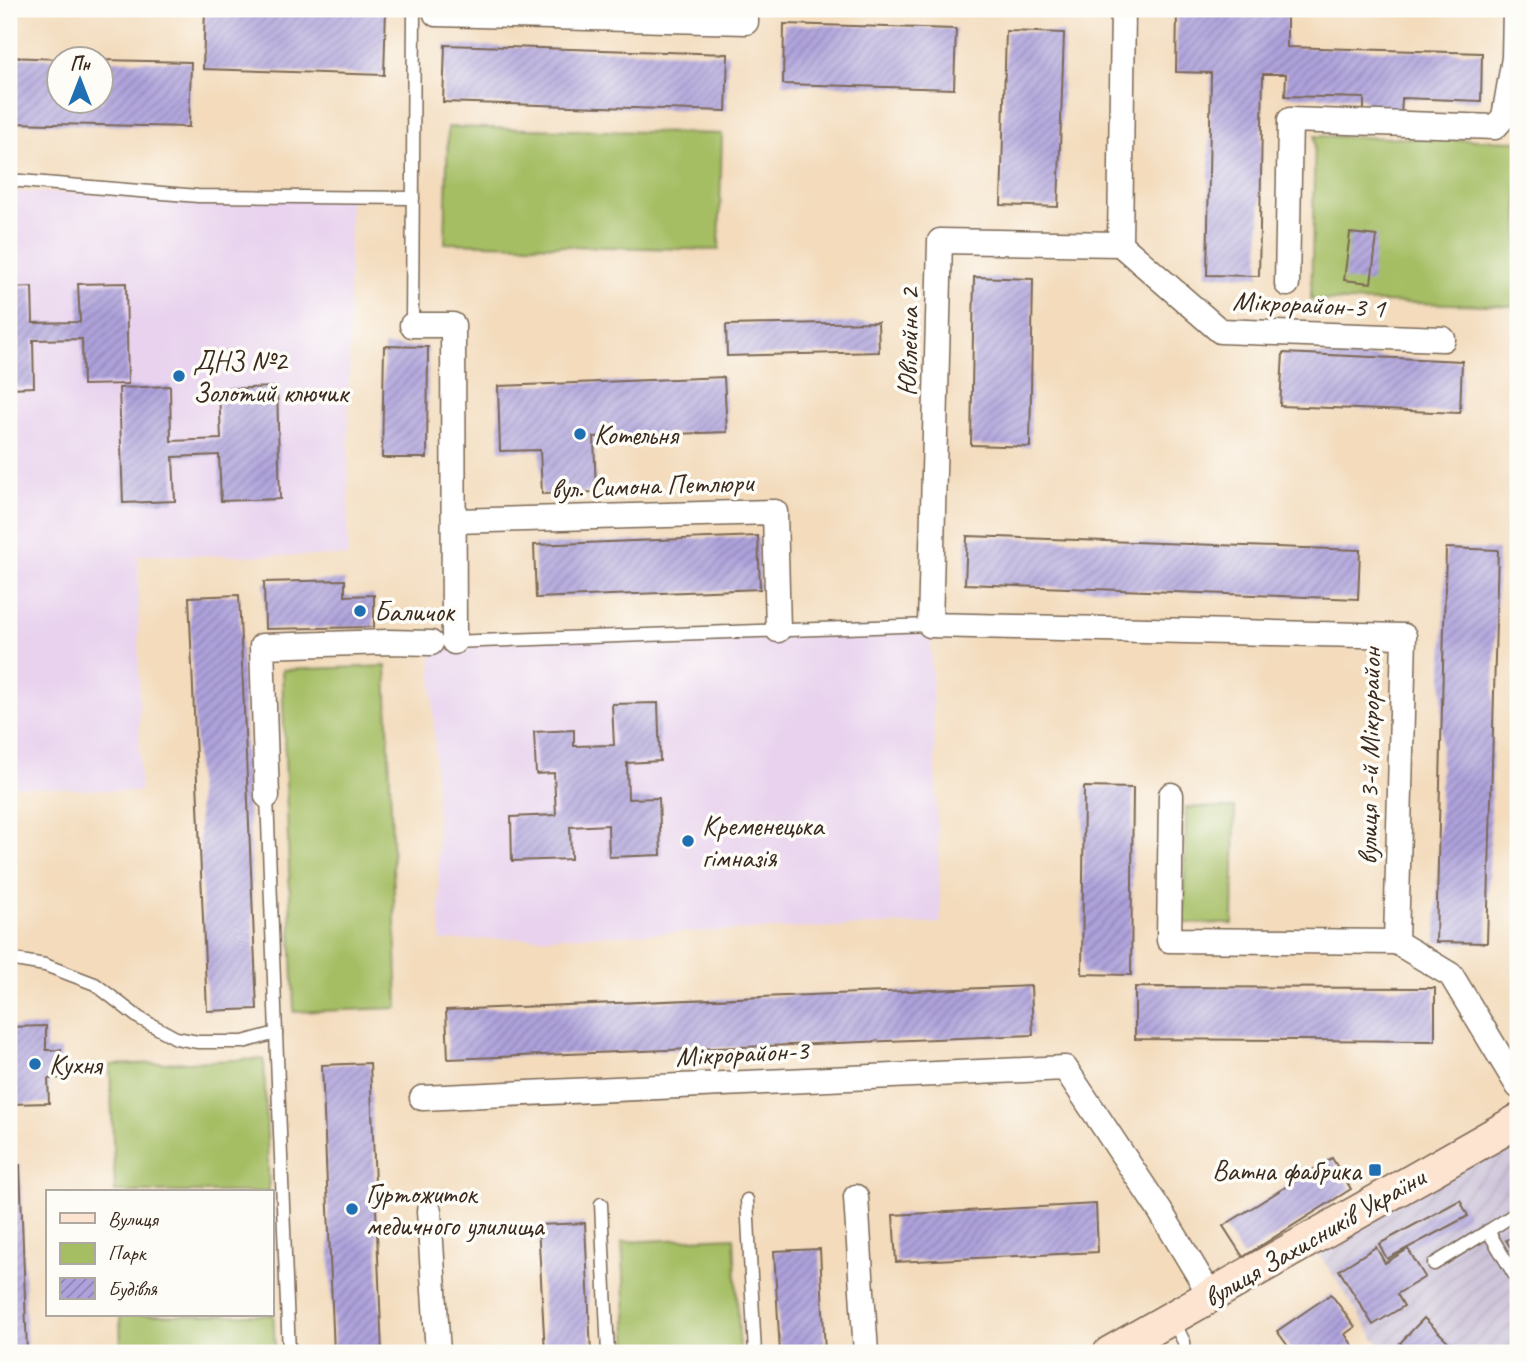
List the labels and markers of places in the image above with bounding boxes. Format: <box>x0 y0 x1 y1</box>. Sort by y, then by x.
place label: ДНЗ №2 Золотий ключик <box>193 343 351 410</box>
marker: ДНЗ №2 Золотий ключик <box>171 368 187 384</box>
place label: Котельня <box>594 417 680 452</box>
marker: Котельня <box>572 426 588 442</box>
place label: Баличок <box>374 594 456 629</box>
marker: Баличок <box>352 603 368 619</box>
place label: Кременецька гімназія <box>702 808 825 875</box>
marker: Кременецька гімназія <box>680 833 696 849</box>
place label: Кухня <box>49 1047 104 1082</box>
marker: Кухня <box>27 1056 43 1072</box>
place label: Ватна фабрика <box>1212 1153 1363 1188</box>
marker: Ватна фабрика <box>1367 1162 1383 1178</box>
place label: Гуртожиток медичного улилища <box>366 1176 545 1243</box>
marker: Гуртожиток медичного улилища <box>344 1201 360 1217</box>

